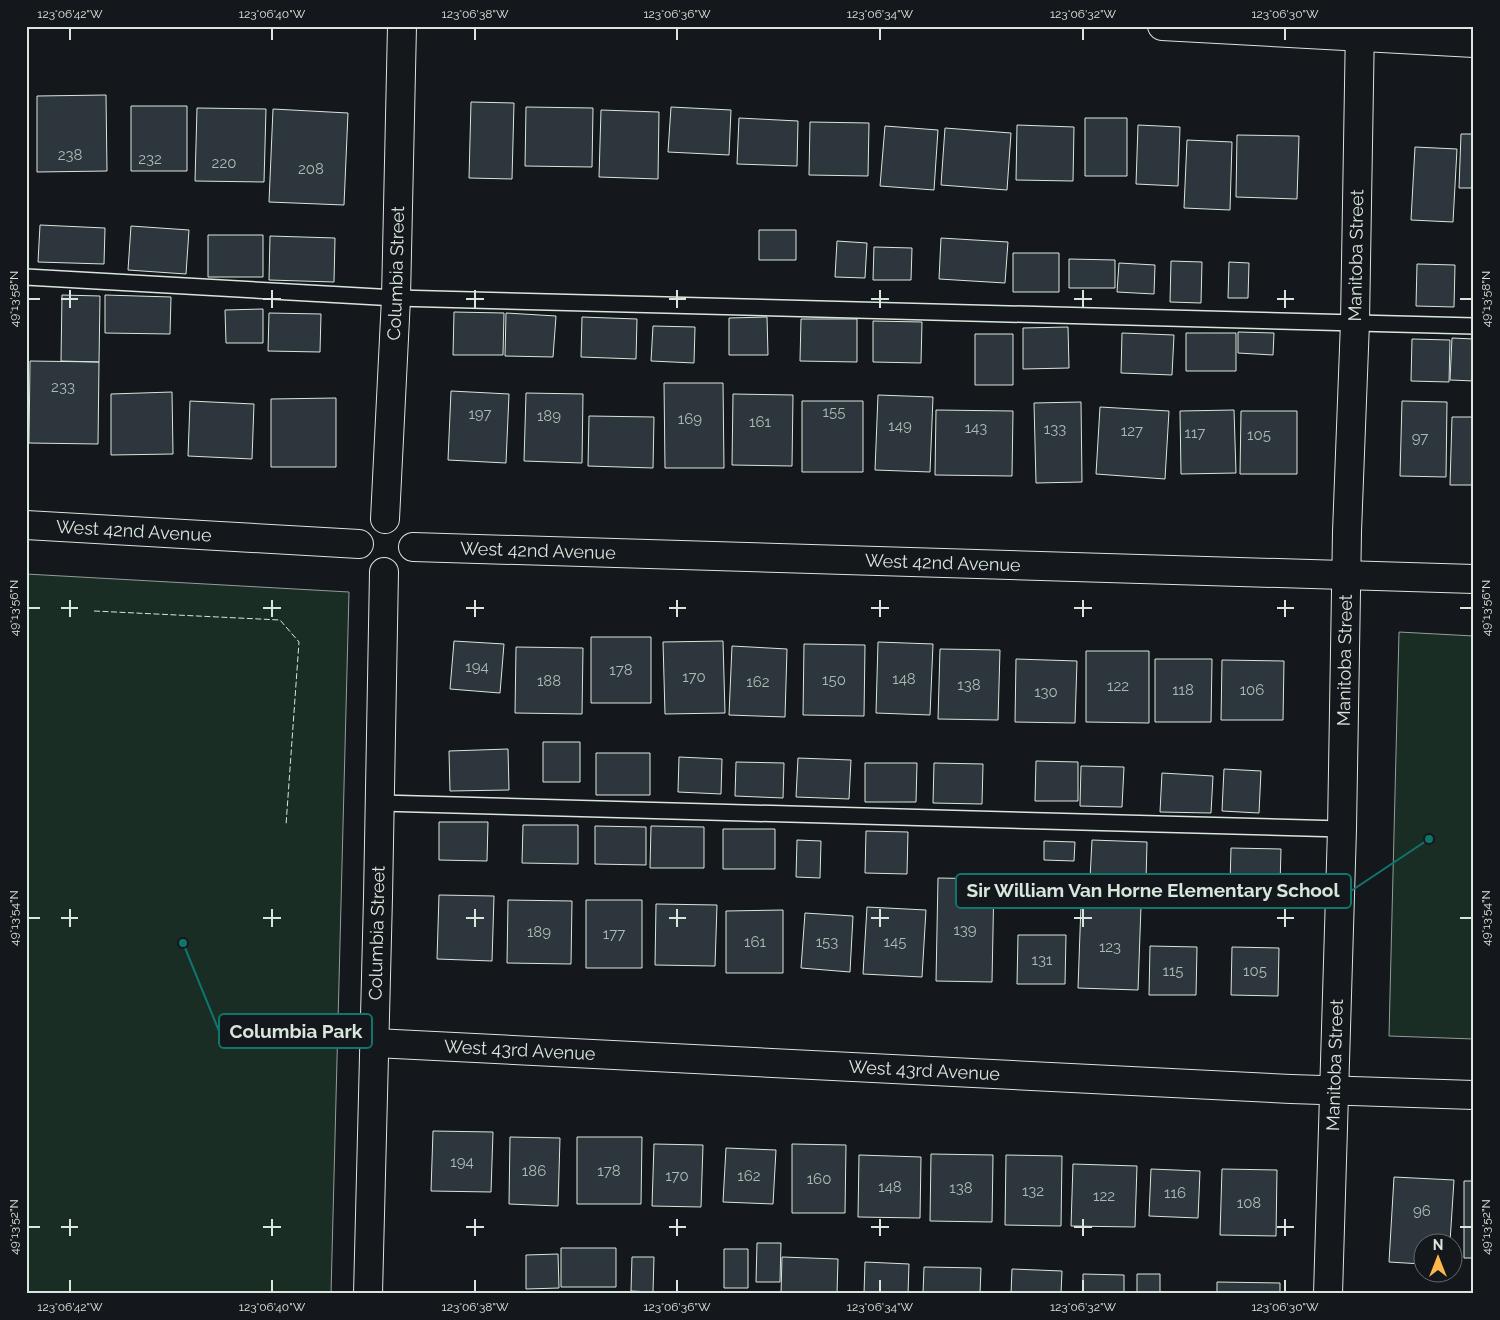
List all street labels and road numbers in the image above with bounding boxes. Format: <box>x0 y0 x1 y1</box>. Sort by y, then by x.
street label: Manitoba Street <box>1344 189 1367 322</box>
street label: Columbia Street <box>383 206 408 341</box>
street label: West 42nd Avenue <box>56 516 213 546</box>
street label: West 42nd Avenue <box>460 537 617 563</box>
street label: West 42nd Avenue <box>865 550 1021 575</box>
street label: Manitoba Street <box>1333 594 1356 726</box>
street label: Columbia Street <box>364 866 389 1001</box>
street label: Manitoba Street <box>1322 999 1347 1131</box>
street label: West 43rd Avenue <box>444 1035 596 1064</box>
street label: West 43rd Avenue <box>848 1056 1001 1084</box>

